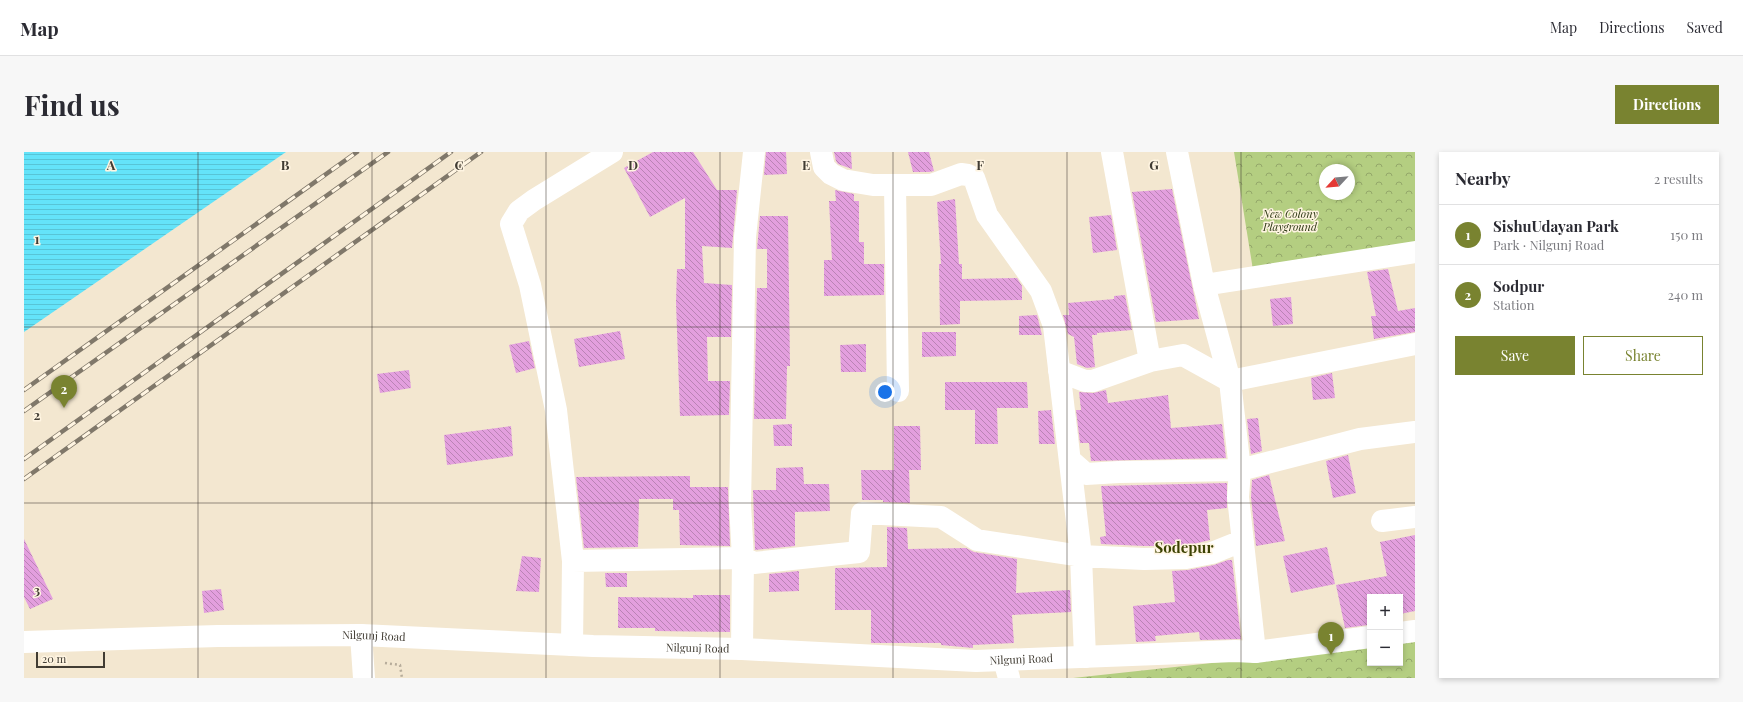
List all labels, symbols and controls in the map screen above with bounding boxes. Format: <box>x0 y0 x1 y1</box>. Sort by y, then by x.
text: Map <box>20 15 59 41</box>
text: Map <box>1550 18 1577 37</box>
text: Directions <box>1599 18 1665 37</box>
text: Saved <box>1687 18 1723 37</box>
button: Directions <box>1615 85 1719 124</box>
text: Find us <box>24 86 120 123</box>
text: A <box>106 156 116 173</box>
text: B <box>281 156 290 173</box>
text: C <box>454 156 464 173</box>
text: D <box>628 156 638 173</box>
text: E <box>802 156 810 173</box>
text: F <box>976 156 984 173</box>
text: G <box>1149 156 1159 173</box>
north arrow <box>1319 164 1355 200</box>
text: Nearby <box>1455 167 1510 189</box>
text: 2 results <box>1654 170 1703 187</box>
park label: New Colony Playground <box>1261 206 1319 234</box>
text: SishuUdayan Park <box>1493 216 1619 236</box>
text: 1 <box>1466 226 1470 243</box>
text: 150 m <box>1670 226 1703 243</box>
text: 1 <box>35 230 40 247</box>
text: Park · Nilgunj Road <box>1493 236 1604 253</box>
text: Sodpur <box>1493 276 1544 296</box>
text: 2 <box>1465 286 1471 303</box>
text: 240 m <box>1668 286 1703 303</box>
text: Station <box>1493 296 1534 313</box>
button: Save <box>1455 336 1575 375</box>
button: Share <box>1583 336 1703 375</box>
pin: 2 <box>51 375 77 408</box>
your location <box>875 382 895 402</box>
text: 2 <box>34 406 41 423</box>
district label: Sodepur <box>1155 537 1213 557</box>
text: 3 <box>34 581 40 598</box>
map controls <box>1367 594 1403 666</box>
button: + <box>1367 594 1403 630</box>
pin: 1 <box>1318 622 1344 655</box>
street label: Nilgunj Road <box>342 627 407 644</box>
button: − <box>1367 630 1403 666</box>
street label: Nilgunj Road <box>666 639 730 656</box>
scale bar <box>36 650 105 669</box>
street label: Nilgunj Road <box>989 650 1054 667</box>
text: 20 m <box>42 651 66 666</box>

